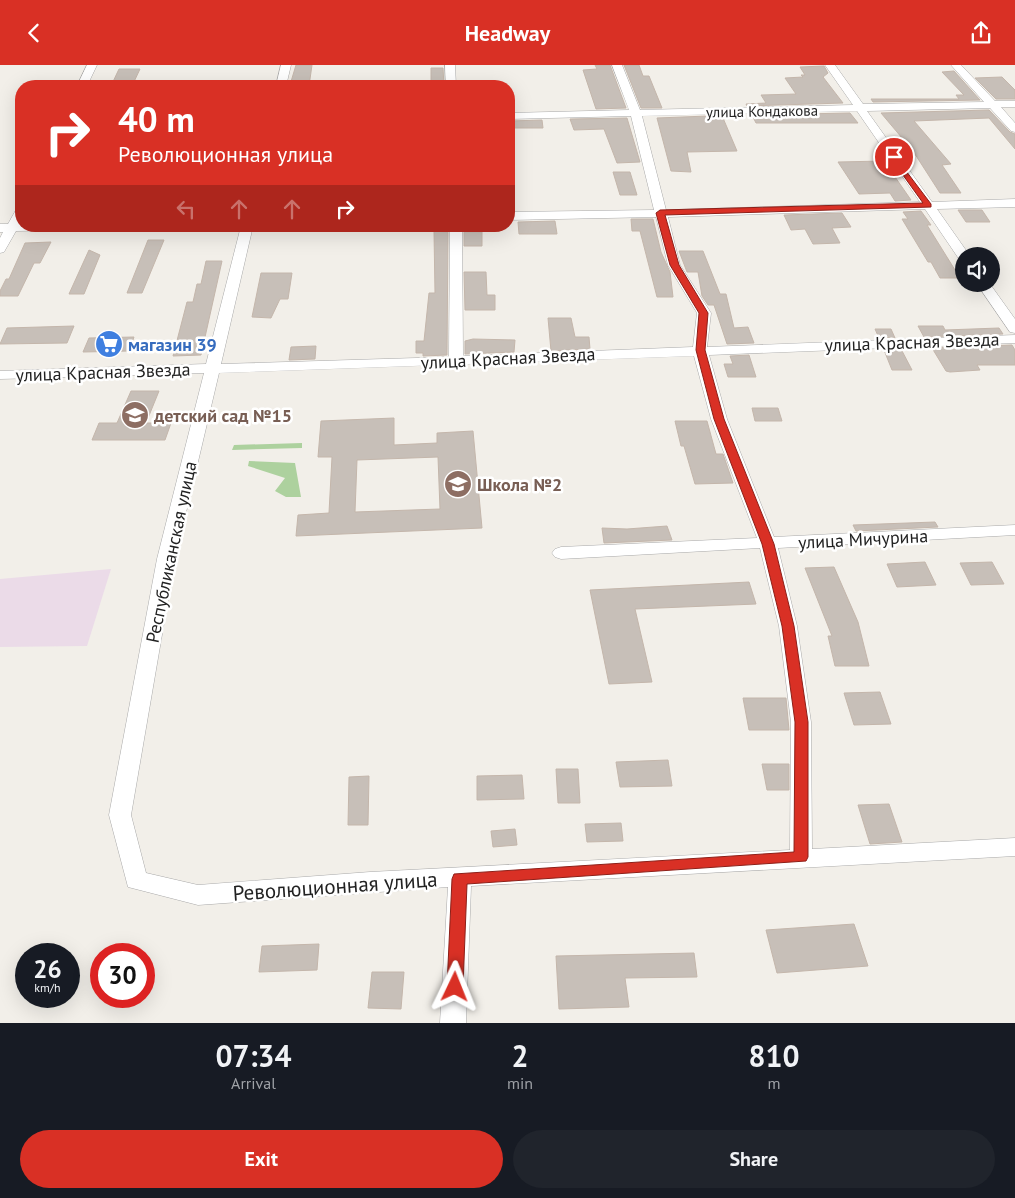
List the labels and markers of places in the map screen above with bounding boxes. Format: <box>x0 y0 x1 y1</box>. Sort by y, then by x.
pin <box>873 136 915 178</box>
supermarket icon: магазин 39 <box>94 329 124 359</box>
place label: магазин 39 <box>128 333 217 356</box>
school or university icon: детский сад №15 <box>120 400 150 430</box>
place label: детский сад №15 <box>153 404 292 427</box>
school or university icon: Школа №2 <box>443 469 473 499</box>
place label: Школа №2 <box>477 473 562 496</box>

